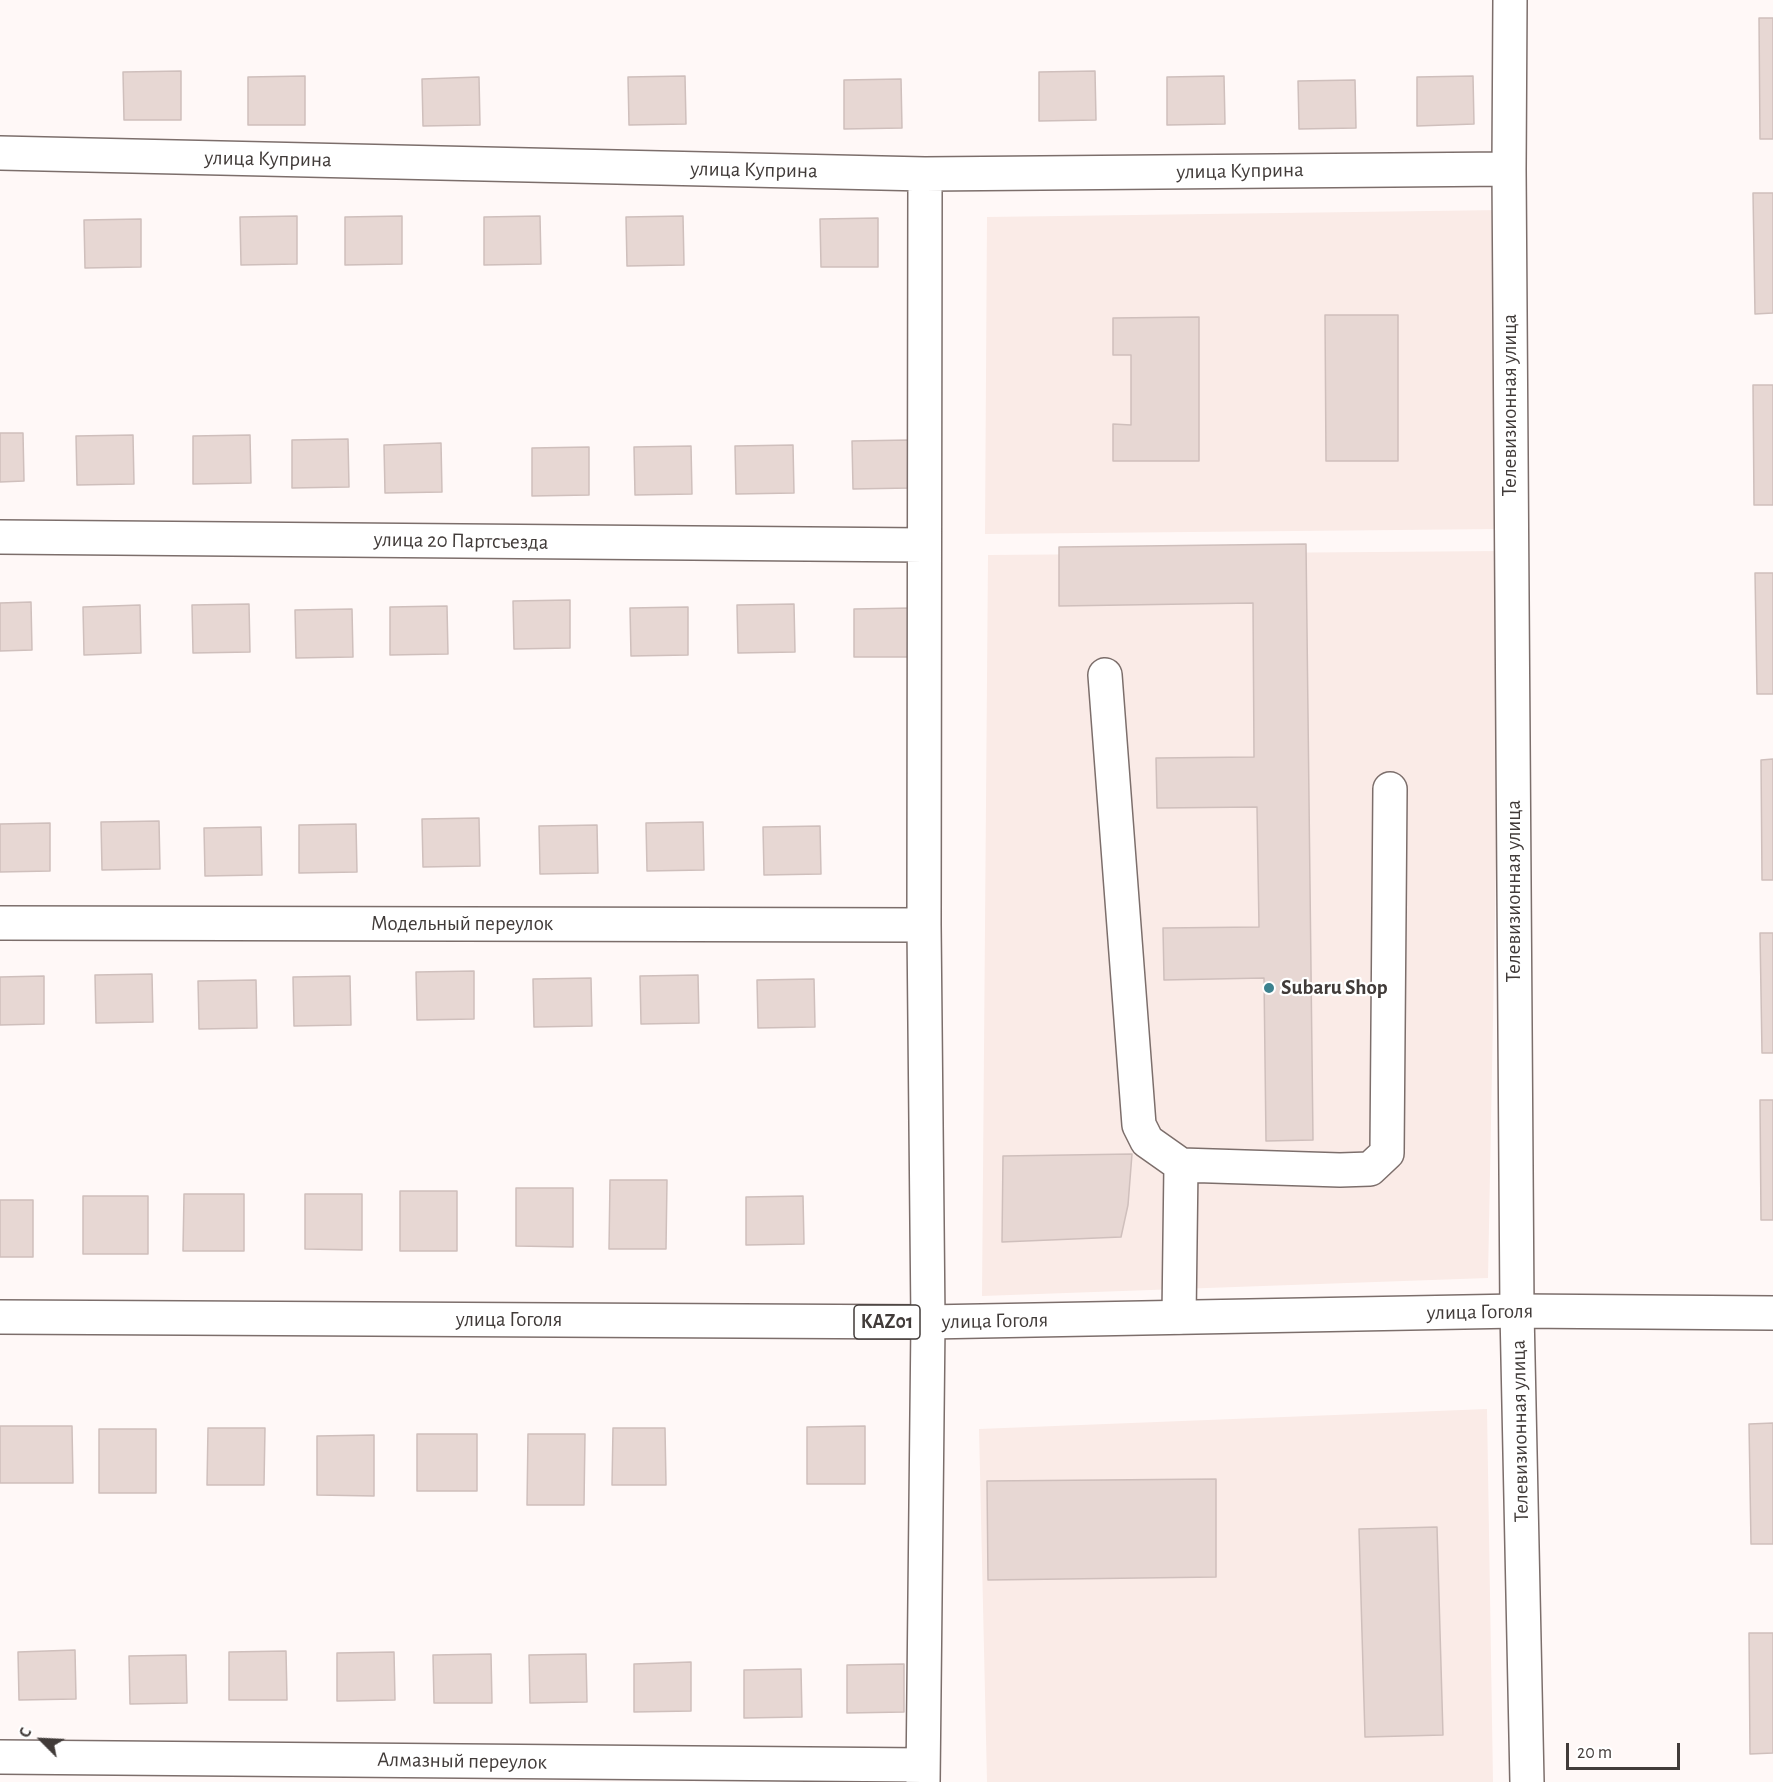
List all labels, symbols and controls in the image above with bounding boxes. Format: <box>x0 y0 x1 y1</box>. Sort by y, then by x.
street label: улица Куприна <box>204 145 332 173</box>
street label: улица Куприна <box>690 156 818 184</box>
street label: улица Куприна <box>1176 157 1304 185</box>
street label: Телевизионная улица <box>1497 314 1523 496</box>
street label: улица 20 Партсъезда <box>373 527 549 555</box>
street label: Телевизионная улица <box>1501 800 1527 982</box>
street label: Модельный переулок <box>371 911 553 937</box>
place label: Subaru Shop <box>1281 975 1388 1001</box>
marker: Subaru Shop <box>1262 981 1276 995</box>
street label: улица Гоголя <box>1426 1298 1534 1326</box>
road number: KАZ01 <box>854 1305 920 1339</box>
street label: улица Гоголя <box>456 1307 562 1333</box>
street label: улица Гоголя <box>941 1307 1049 1335</box>
street label: Телевизионная улица <box>1506 1340 1534 1522</box>
north arrow <box>12 1710 72 1770</box>
text: С <box>16 1725 35 1740</box>
scale bar <box>1569 1731 1683 1769</box>
text: 20 m <box>1577 1744 1612 1762</box>
street label: Алмазный переулок <box>377 1747 547 1775</box>

